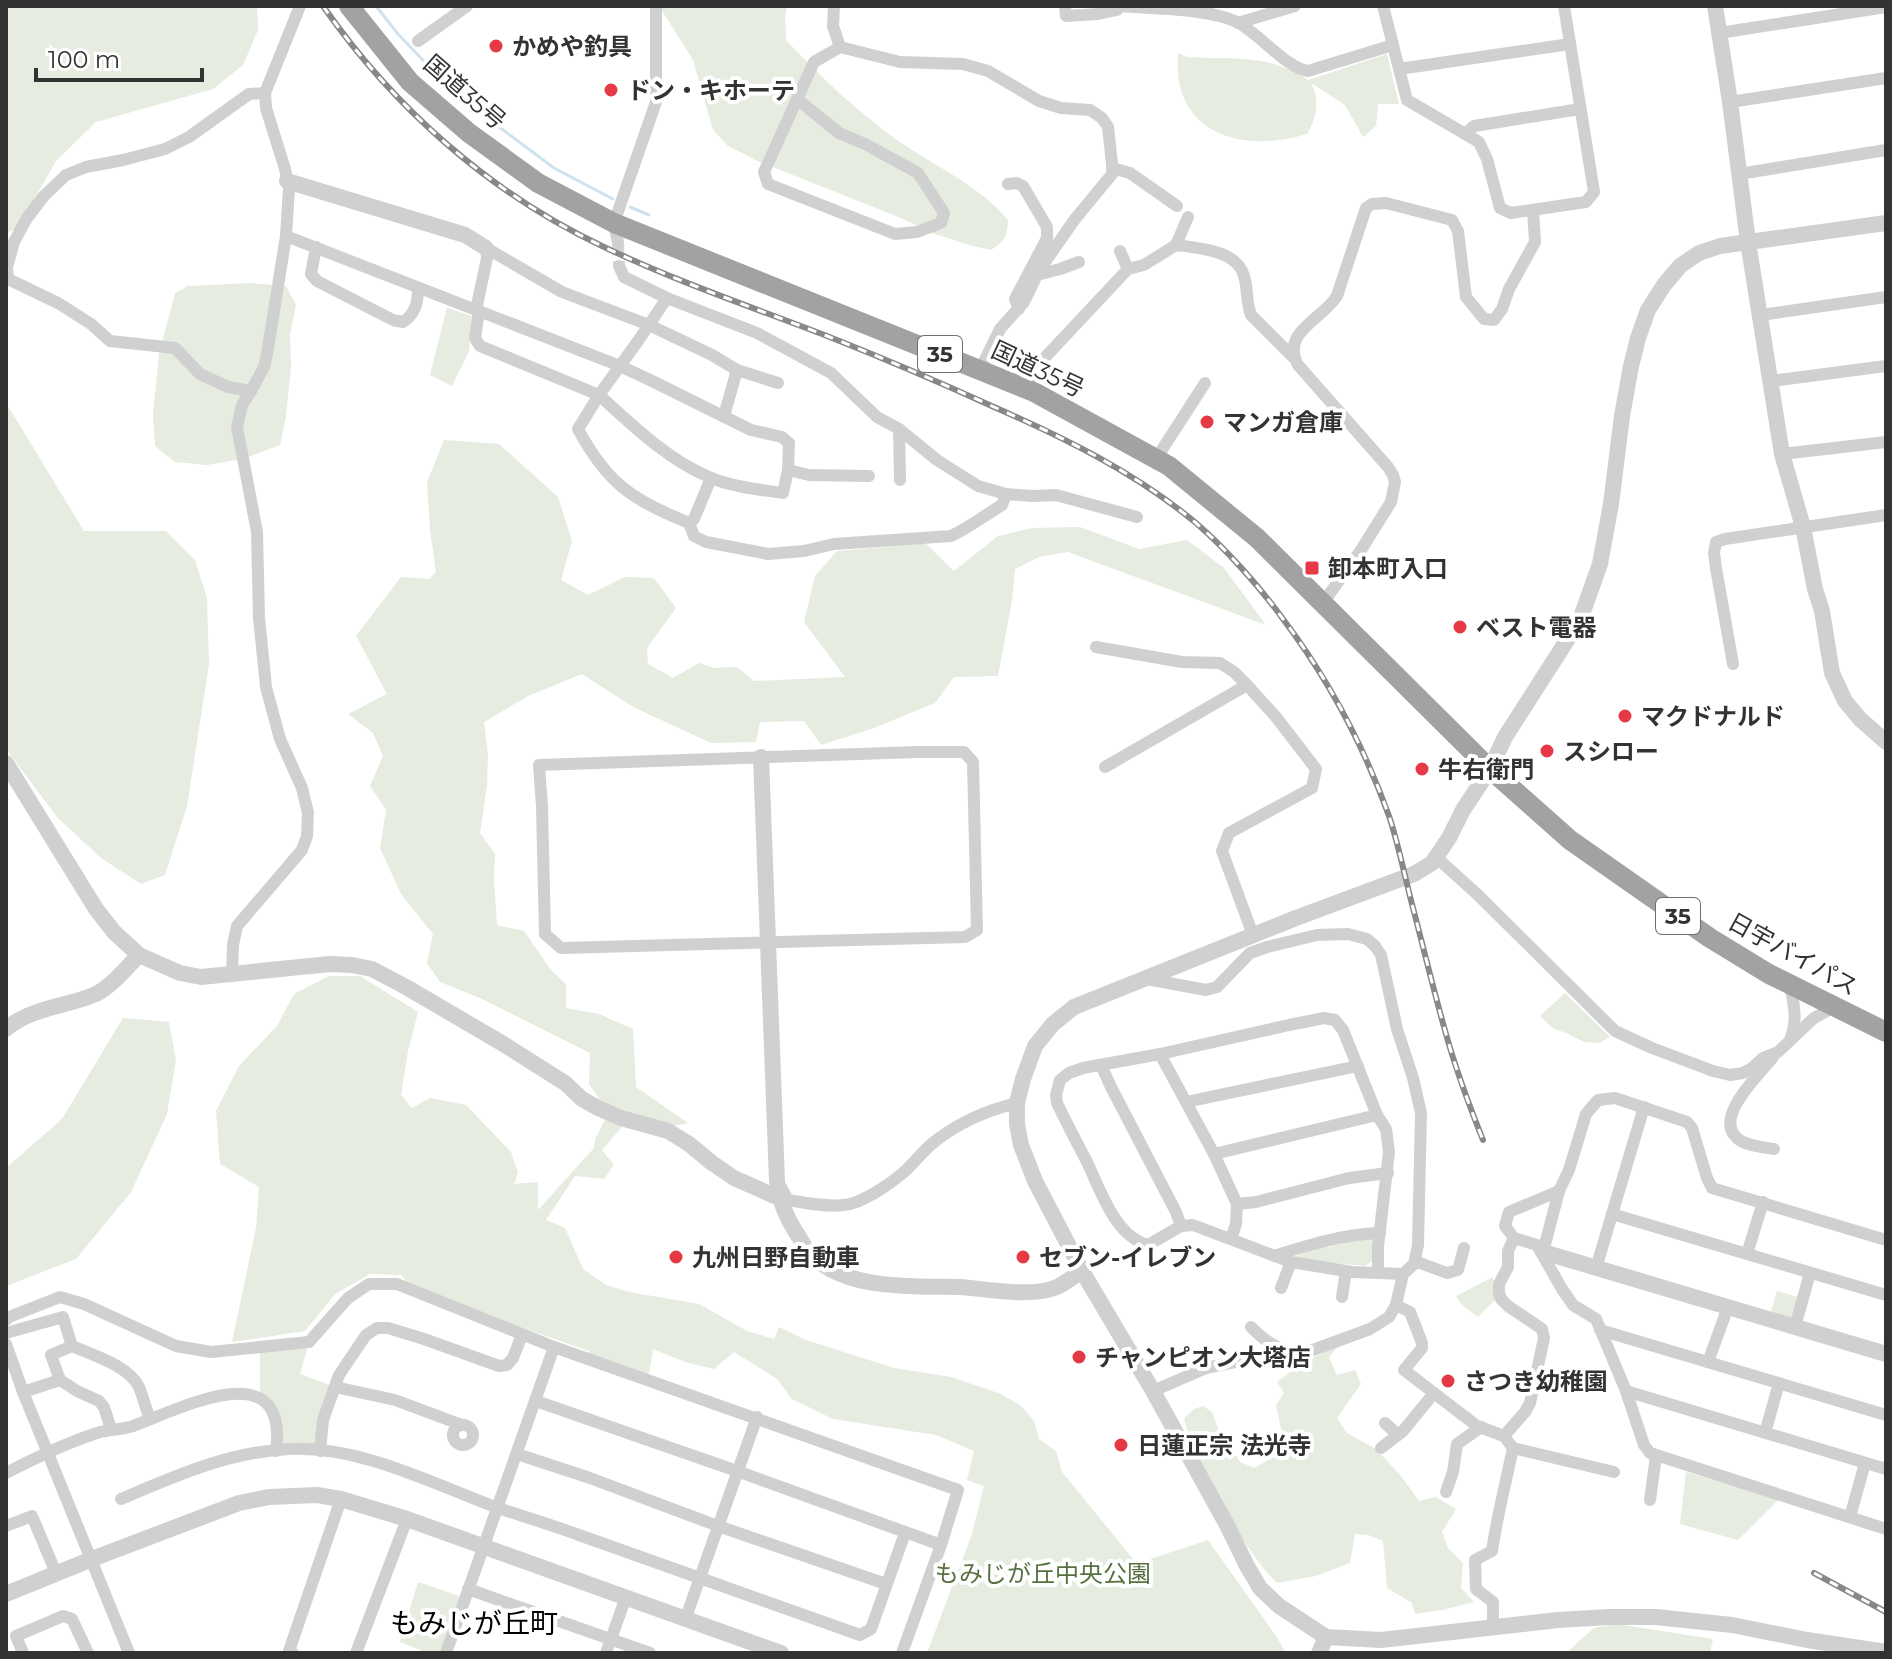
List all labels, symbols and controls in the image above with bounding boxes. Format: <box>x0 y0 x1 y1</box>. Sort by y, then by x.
scale bar <box>36 32 202 82</box>
place label: かめや釣具 <box>512 32 632 61</box>
marker: かめや釣具 <box>487 37 505 55</box>
text: 100 m <box>48 45 120 74</box>
street label: 国道35号 <box>418 49 512 135</box>
place label: ドン・キホーテ <box>627 76 795 105</box>
marker: ドン・キホーテ <box>602 81 620 99</box>
street label: 国道35号 <box>987 335 1089 403</box>
road number: 35 <box>918 336 962 372</box>
place label: マンガ倉庫 <box>1223 408 1343 437</box>
marker: マンガ倉庫 <box>1198 413 1216 431</box>
place label: 卸本町入口 <box>1328 554 1448 583</box>
marker: 卸本町入口 <box>1303 559 1321 577</box>
place label: ベスト電器 <box>1476 613 1596 642</box>
marker: ベスト電器 <box>1451 618 1469 636</box>
place label: マクドナルド <box>1641 702 1785 731</box>
marker: マクドナルド <box>1616 707 1634 725</box>
place label: スシロー <box>1563 737 1659 766</box>
marker: スシロー <box>1538 742 1556 760</box>
place label: 牛右衛門 <box>1438 755 1534 784</box>
marker: 牛右衛門 <box>1413 760 1431 778</box>
road number: 35 <box>1656 898 1700 934</box>
street label: 日宇バイパス <box>1723 907 1863 1001</box>
place label: 九州日野自動車 <box>692 1243 860 1272</box>
place label: セブン-イレブン <box>1039 1243 1216 1272</box>
marker: 九州日野自動車 <box>667 1248 685 1266</box>
marker: セブン-イレブン <box>1014 1248 1032 1266</box>
place label: チャンピオン大塔店 <box>1095 1343 1311 1372</box>
marker: チャンピオン大塔店 <box>1070 1348 1088 1366</box>
place label: さつき幼稚園 <box>1464 1367 1608 1396</box>
marker: さつき幼稚園 <box>1439 1372 1457 1390</box>
place label: 日蓮正宗 法光寺 <box>1137 1431 1312 1460</box>
marker: 日蓮正宗 法光寺 <box>1112 1436 1130 1454</box>
park label: もみじが丘中央公園 <box>935 1559 1151 1588</box>
district label: もみじが丘町 <box>390 1606 558 1640</box>

